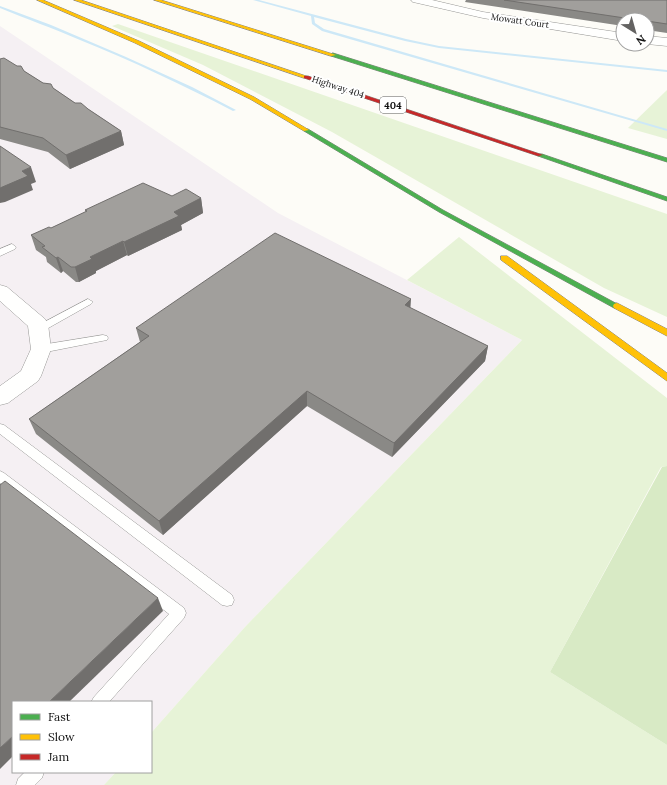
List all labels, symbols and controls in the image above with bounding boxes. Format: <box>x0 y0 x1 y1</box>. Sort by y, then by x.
street label: Mowatt Court <box>490 11 550 30</box>
north arrow <box>615 12 655 52</box>
text: N <box>633 32 649 48</box>
street label: Highway 404 <box>311 73 366 100</box>
road number: 404 <box>380 97 406 113</box>
legend <box>12 701 152 773</box>
text: Fast <box>48 709 71 724</box>
text: Slow <box>48 729 75 744</box>
text: Jam <box>47 749 69 764</box>

